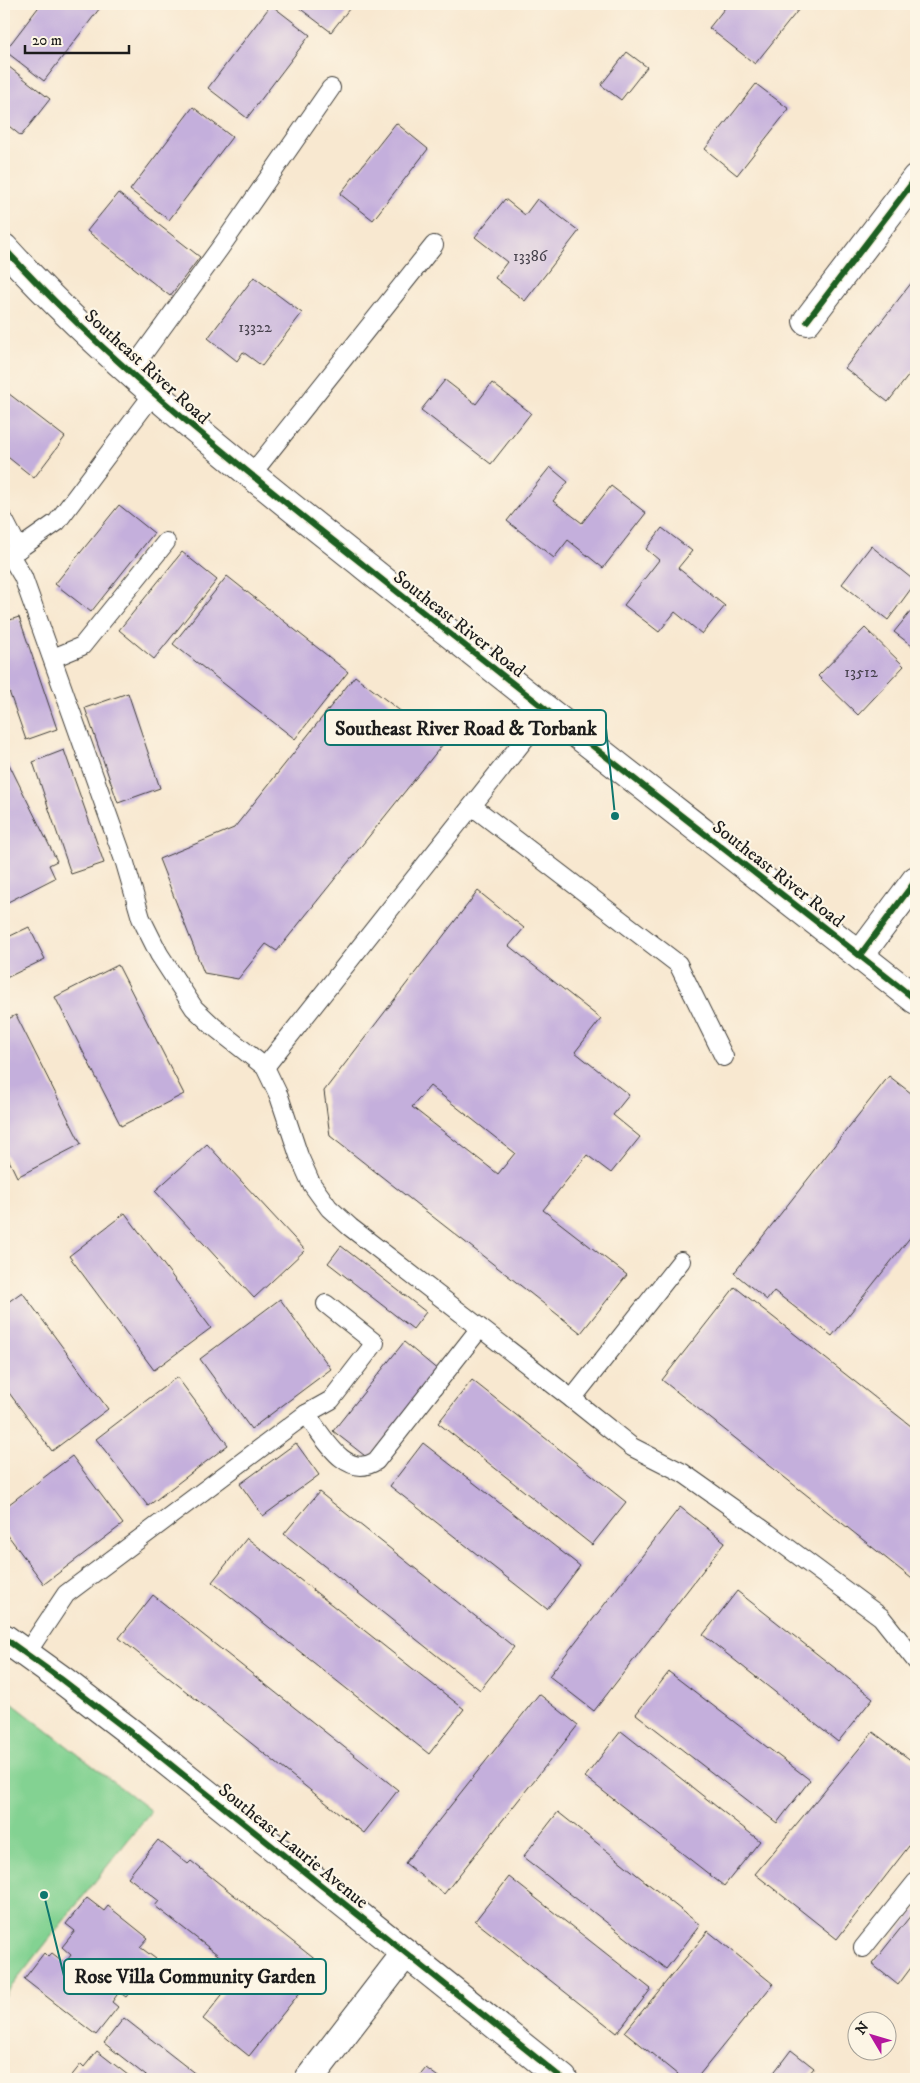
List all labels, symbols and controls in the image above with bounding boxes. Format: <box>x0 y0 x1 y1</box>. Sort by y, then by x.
scale bar <box>25 22 129 54</box>
text: 20 m <box>32 31 62 50</box>
house number: 13386 <box>513 246 548 266</box>
street label: Southeast River Road <box>79 305 215 430</box>
house number: 13322 <box>238 317 272 337</box>
street label: Southeast River Road <box>389 566 530 683</box>
house number: 13512 <box>844 662 878 682</box>
callout: Southeast River Road & Torbank <box>325 710 606 745</box>
text: Southeast River Road & Torbank <box>335 717 598 742</box>
street label: Southeast River Road <box>708 816 849 933</box>
street label: Southeast Laurie Avenue <box>213 1779 373 1914</box>
callout: Rose Villa Community Garden <box>64 1959 326 1994</box>
text: Rose Villa Community Garden <box>74 1965 316 1990</box>
north arrow <box>848 2010 898 2060</box>
text: N <box>852 2018 873 2039</box>

